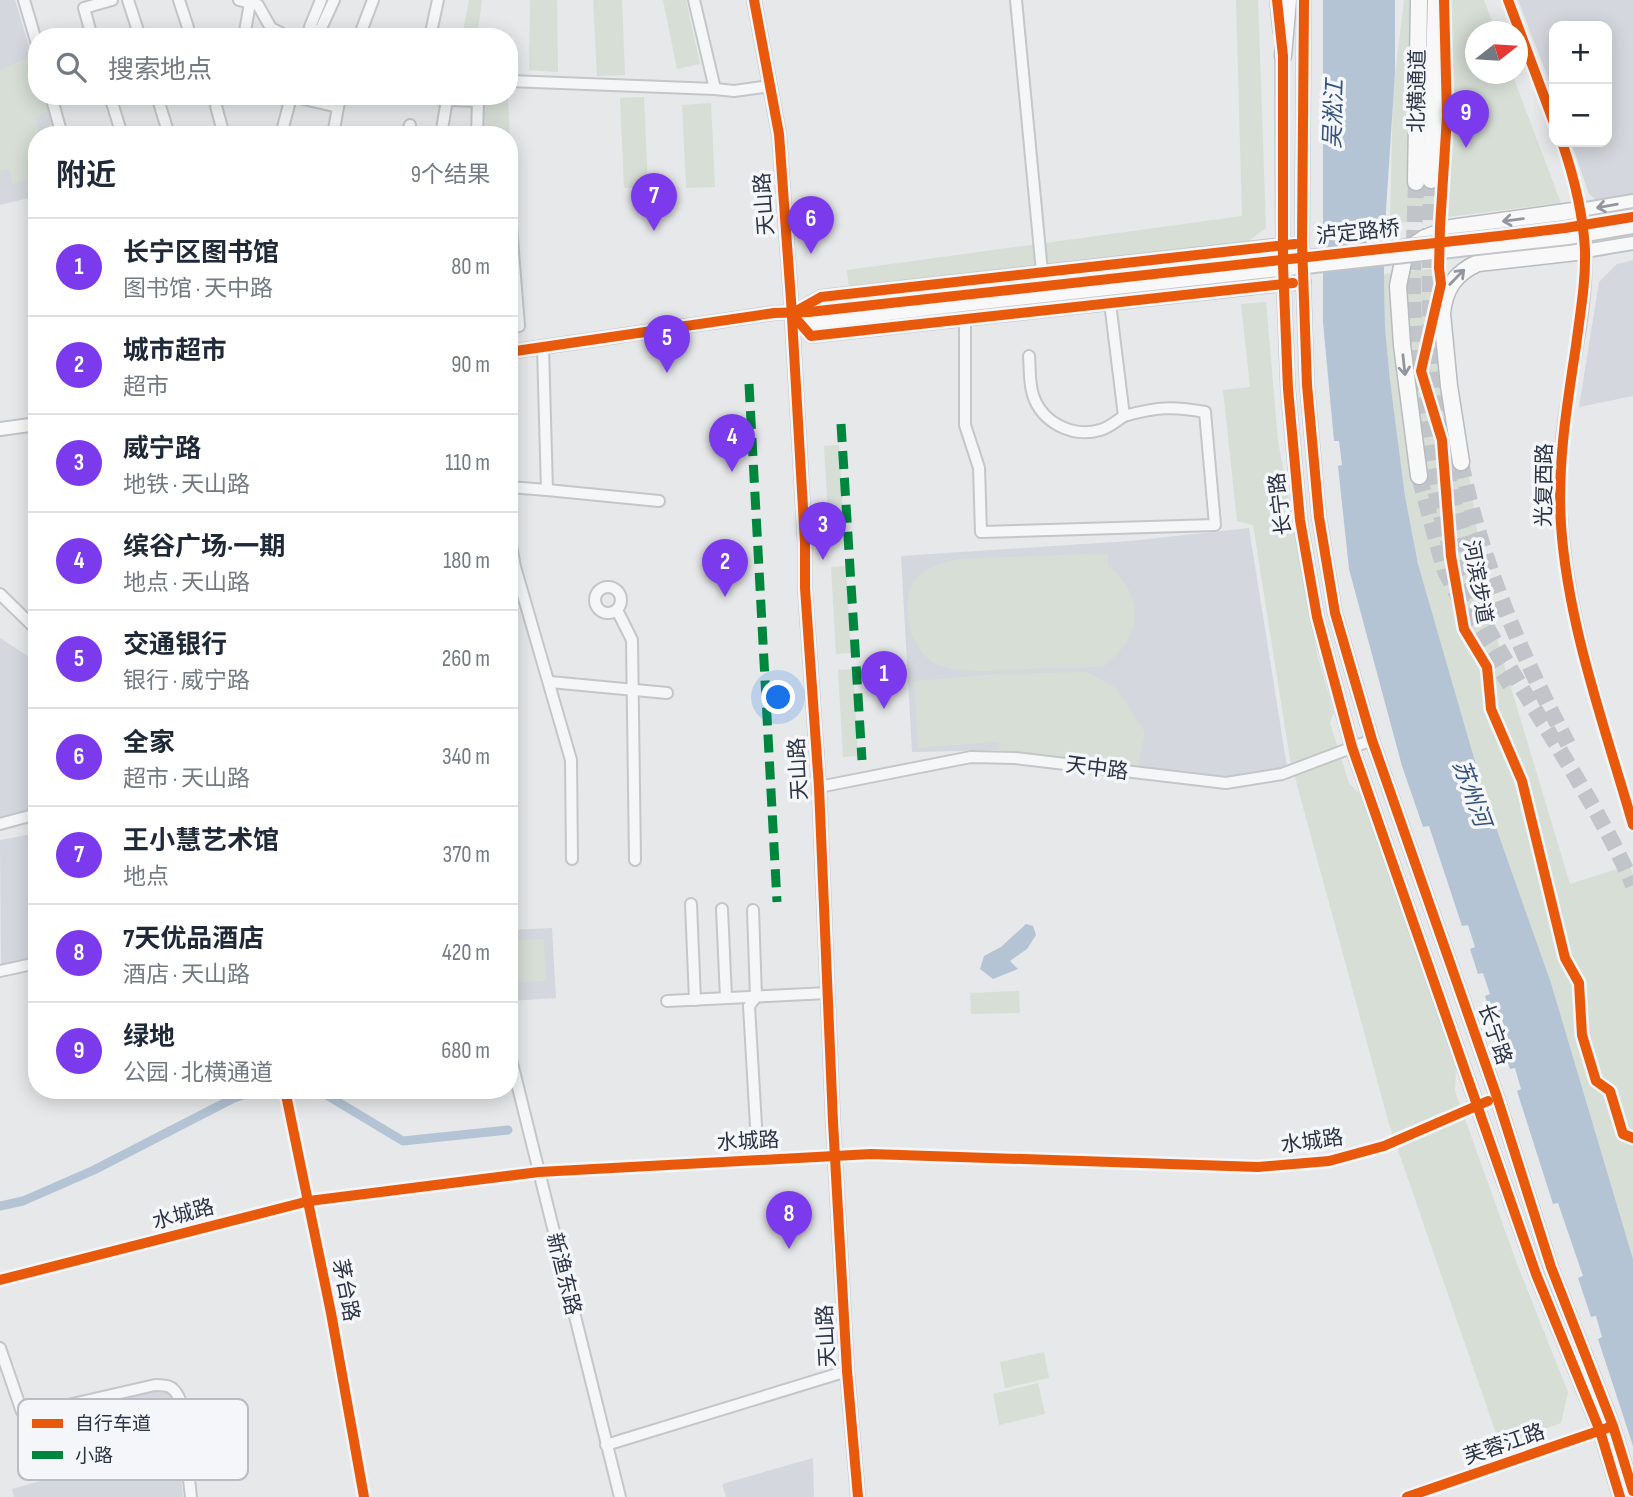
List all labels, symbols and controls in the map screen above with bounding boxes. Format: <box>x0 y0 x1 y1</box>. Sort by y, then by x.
north arrow <box>1465 21 1528 84</box>
map controls <box>1549 21 1612 147</box>
button: + <box>1549 21 1612 84</box>
search box <box>28 28 518 105</box>
icon: search <box>52 48 90 86</box>
street label: 北横通道 <box>1404 49 1431 133</box>
text: 搜索地点 <box>108 55 212 86</box>
water label: 吴淞江 <box>1319 76 1349 149</box>
button: − <box>1549 84 1612 147</box>
pin: 9 <box>1443 90 1489 148</box>
text: 附近 <box>56 158 116 194</box>
text: 9个结果 <box>411 161 490 189</box>
street label: 天山路 <box>750 172 779 236</box>
pin: 7 <box>631 173 677 231</box>
pin: 6 <box>788 196 834 254</box>
one-way arrow <box>1596 200 1619 213</box>
one-way arrow <box>1502 213 1525 226</box>
street label: 泸定路桥 <box>1315 216 1401 249</box>
text: 长宁区图书馆 <box>123 238 279 269</box>
text: 1 <box>74 253 84 281</box>
text: 80 m <box>451 253 490 281</box>
one-way arrow <box>1449 269 1466 286</box>
text: 图书馆 · 天中路 <box>123 275 273 303</box>
pin: 5 <box>644 315 690 373</box>
text: 城市超市 <box>123 336 227 367</box>
text: 2 <box>74 351 84 379</box>
text: 90 m <box>451 351 490 379</box>
one-way arrow <box>1398 353 1411 376</box>
text: 超市 <box>123 373 169 401</box>
pin: 4 <box>709 414 755 472</box>
text: 威宁路 <box>123 434 201 465</box>
street label: 光复西路 <box>1531 443 1558 527</box>
text: 3 <box>74 449 84 477</box>
text: 110 m <box>445 449 490 477</box>
text: 地铁 · 天山路 <box>123 471 250 499</box>
street label: 长宁路 <box>1264 471 1297 537</box>
pin: 3 <box>800 502 846 560</box>
text: 缤谷广场·一期 <box>123 532 285 563</box>
pin: 2 <box>702 539 748 597</box>
street label: 河滨步道 <box>1458 539 1497 626</box>
text: 4 <box>74 547 84 575</box>
text: 180 m <box>443 547 490 575</box>
text: 地点 · 天山路 <box>123 569 250 597</box>
text: 交通银行 <box>123 630 227 661</box>
text: 5 <box>74 645 84 673</box>
text: 260 m <box>442 645 490 673</box>
pin: 1 <box>861 651 907 709</box>
text: 银行 · 威宁路 <box>123 667 250 695</box>
your location <box>761 680 795 714</box>
text: 全家 <box>123 728 175 759</box>
street label: 天山路 <box>784 737 813 801</box>
text: 6 <box>74 743 84 771</box>
text: 340 m <box>442 743 490 771</box>
street label: 天中路 <box>1064 752 1130 785</box>
water label: 苏州河 <box>1446 756 1497 834</box>
text: 超市 · 天山路 <box>123 765 250 793</box>
text: 王小慧艺术馆 <box>123 826 279 857</box>
text: 7 <box>74 841 84 869</box>
text: 370 m <box>443 841 490 869</box>
text: 地点 <box>123 863 169 891</box>
text: 7天优品酒店 <box>123 924 264 955</box>
text: 8 <box>74 939 84 967</box>
text: 420 m <box>442 939 490 967</box>
text: 酒店 · 天山路 <box>123 961 250 989</box>
street label: 长宁路 <box>1472 1000 1517 1068</box>
text: 绿地 <box>123 1022 175 1053</box>
text: 9 <box>74 1037 84 1065</box>
text: 680 m <box>441 1037 490 1065</box>
text: 公园 · 北横通道 <box>123 1059 273 1087</box>
street label: 水城路 <box>1279 1125 1345 1158</box>
street label: 水城路 <box>716 1127 780 1156</box>
pin: 8 <box>766 1191 812 1249</box>
street label: 水城路 <box>149 1194 217 1235</box>
street label: 新渔东路 <box>541 1230 586 1318</box>
street label: 茅台路 <box>327 1257 364 1323</box>
street label: 天山路 <box>812 1304 841 1368</box>
legend <box>18 1399 248 1480</box>
text: 自行车道 <box>75 1413 151 1436</box>
street label: 芙蓉江路 <box>1460 1419 1548 1470</box>
text: 小路 <box>75 1445 113 1468</box>

